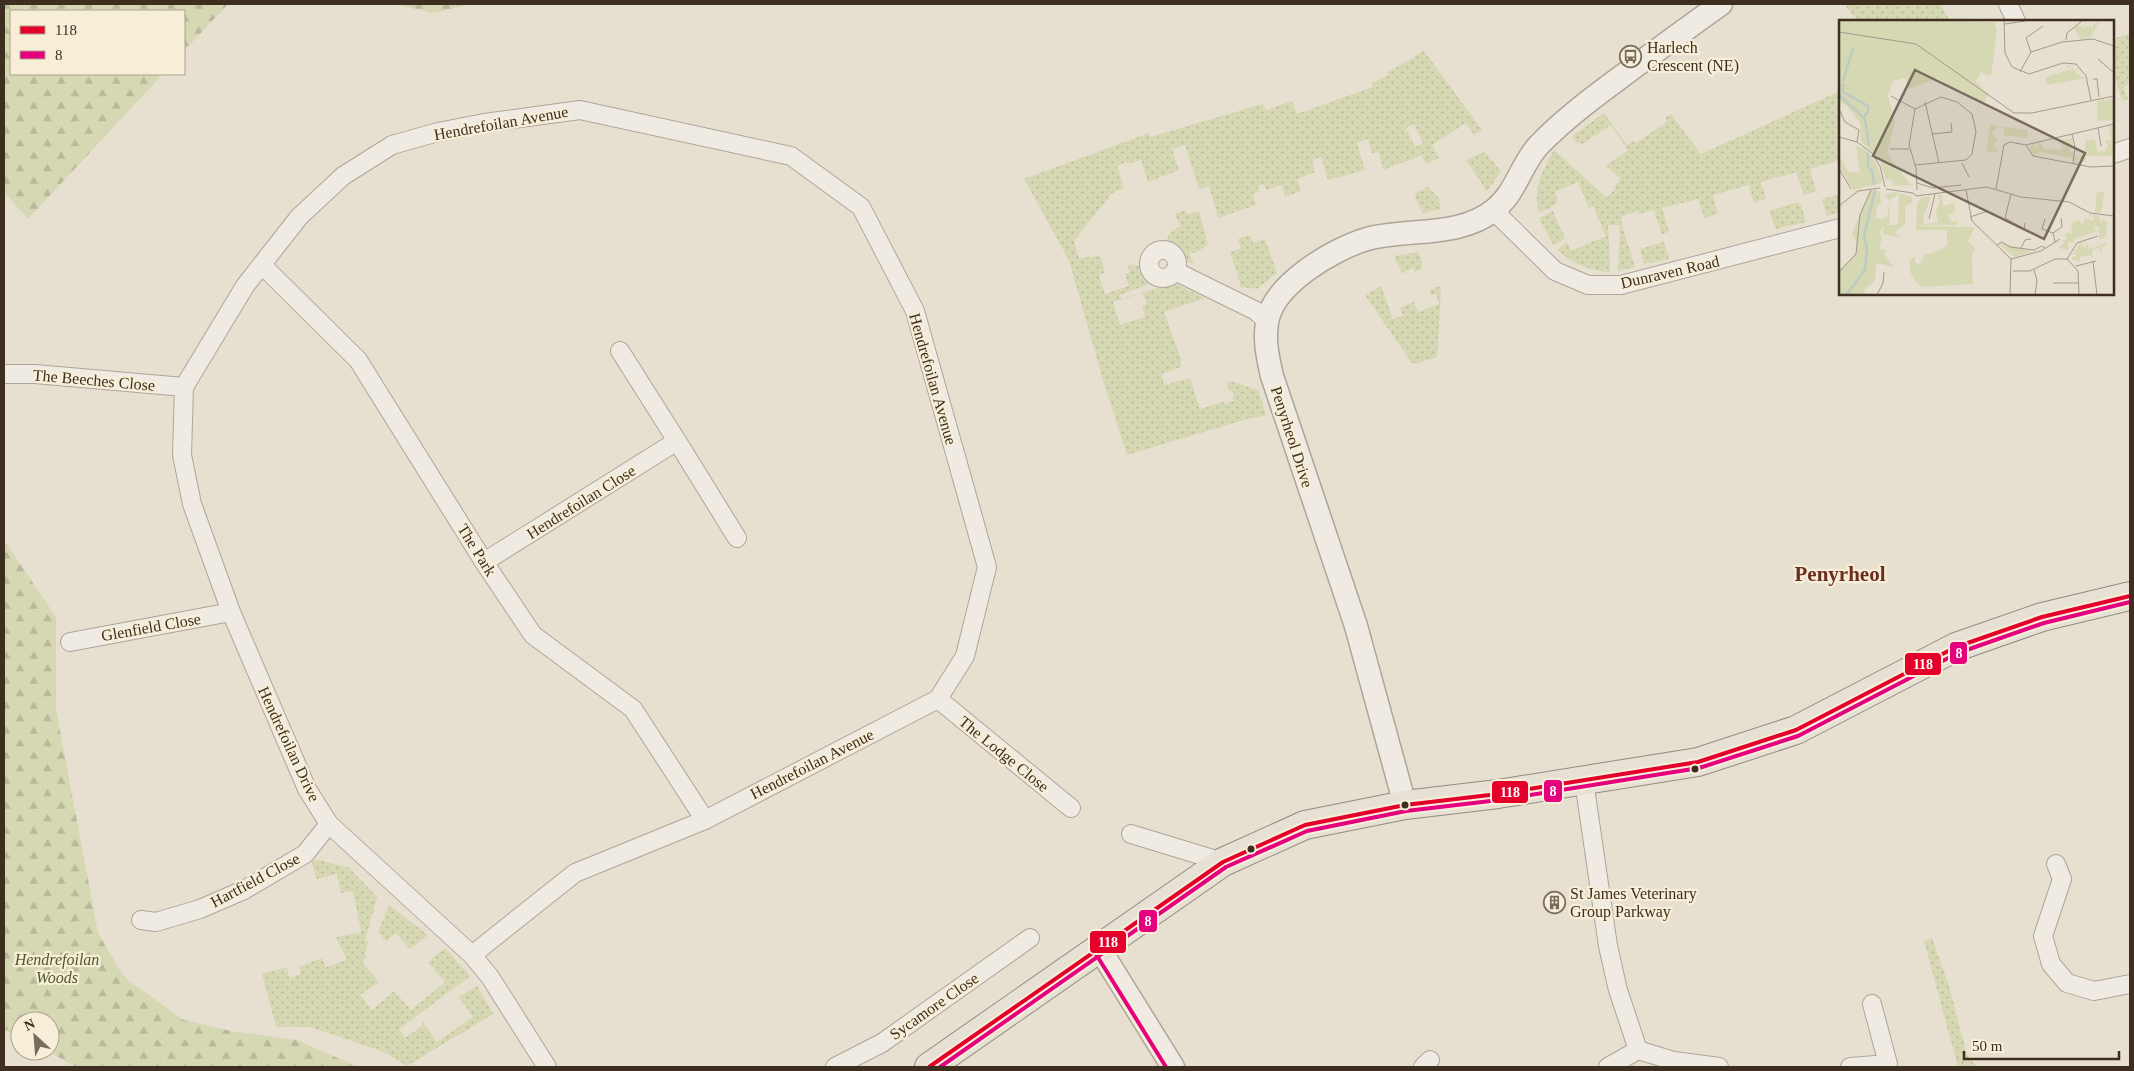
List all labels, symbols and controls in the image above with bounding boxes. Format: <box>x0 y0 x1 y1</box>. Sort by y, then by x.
legend <box>10 10 185 75</box>
inset map <box>1839 20 2114 295</box>
text: 118 <box>55 22 77 38</box>
place label: Harlech Crescent (NE) <box>1647 39 1739 75</box>
bus stop icon: Harlech Crescent (NE) <box>1619 44 1643 68</box>
text: 8 <box>55 47 63 63</box>
street label: Hendrefoilan Avenue <box>433 103 569 143</box>
street label: Dunraven Road <box>1619 252 1721 292</box>
street label: Hendrefoilan Avenue <box>906 311 960 447</box>
street label: The Beeches Close <box>32 366 156 394</box>
street label: Penyrheol Drive <box>1267 384 1316 490</box>
street label: Hendrefoilan Close <box>524 462 638 542</box>
street label: The Park <box>454 521 500 579</box>
district label: Penyrheol <box>1795 562 1886 586</box>
street label: Glenfield Close <box>100 610 202 644</box>
line badge: 8 <box>1949 641 1968 665</box>
text: 8 <box>1956 646 1963 661</box>
line badge: 118 <box>1904 652 1942 676</box>
text: 118 <box>1913 657 1933 672</box>
street label: Hendrefoilan Drive <box>255 684 323 804</box>
street label: The Lodge Close <box>955 713 1052 796</box>
street label: Hendrefoilan Avenue <box>748 726 876 802</box>
unlabelled marker <box>1690 764 1700 774</box>
line badge: 8 <box>1543 779 1563 803</box>
line badge: 118 <box>1491 780 1529 804</box>
text: 8 <box>1550 784 1557 799</box>
text: 118 <box>1500 785 1520 800</box>
unlabelled marker <box>1400 800 1410 810</box>
unlabelled marker <box>1246 844 1256 854</box>
street label: Hartfield Close <box>208 849 302 911</box>
place label: St James Veterinary Group Parkway <box>1570 885 1697 921</box>
building icon: St James Veterinary Group Parkway <box>1542 890 1566 914</box>
line badge: 8 <box>1138 909 1158 933</box>
text: 8 <box>1145 914 1152 929</box>
line badge: 118 <box>1089 930 1127 954</box>
text: 118 <box>1098 935 1118 950</box>
park label: Hendrefoilan Woods <box>14 951 99 986</box>
street label: Sycamore Close <box>886 969 982 1044</box>
north arrow <box>10 1011 60 1061</box>
text: N <box>22 1016 37 1034</box>
scale bar <box>1964 1028 2119 1060</box>
text: 50 m <box>1972 1038 2003 1054</box>

